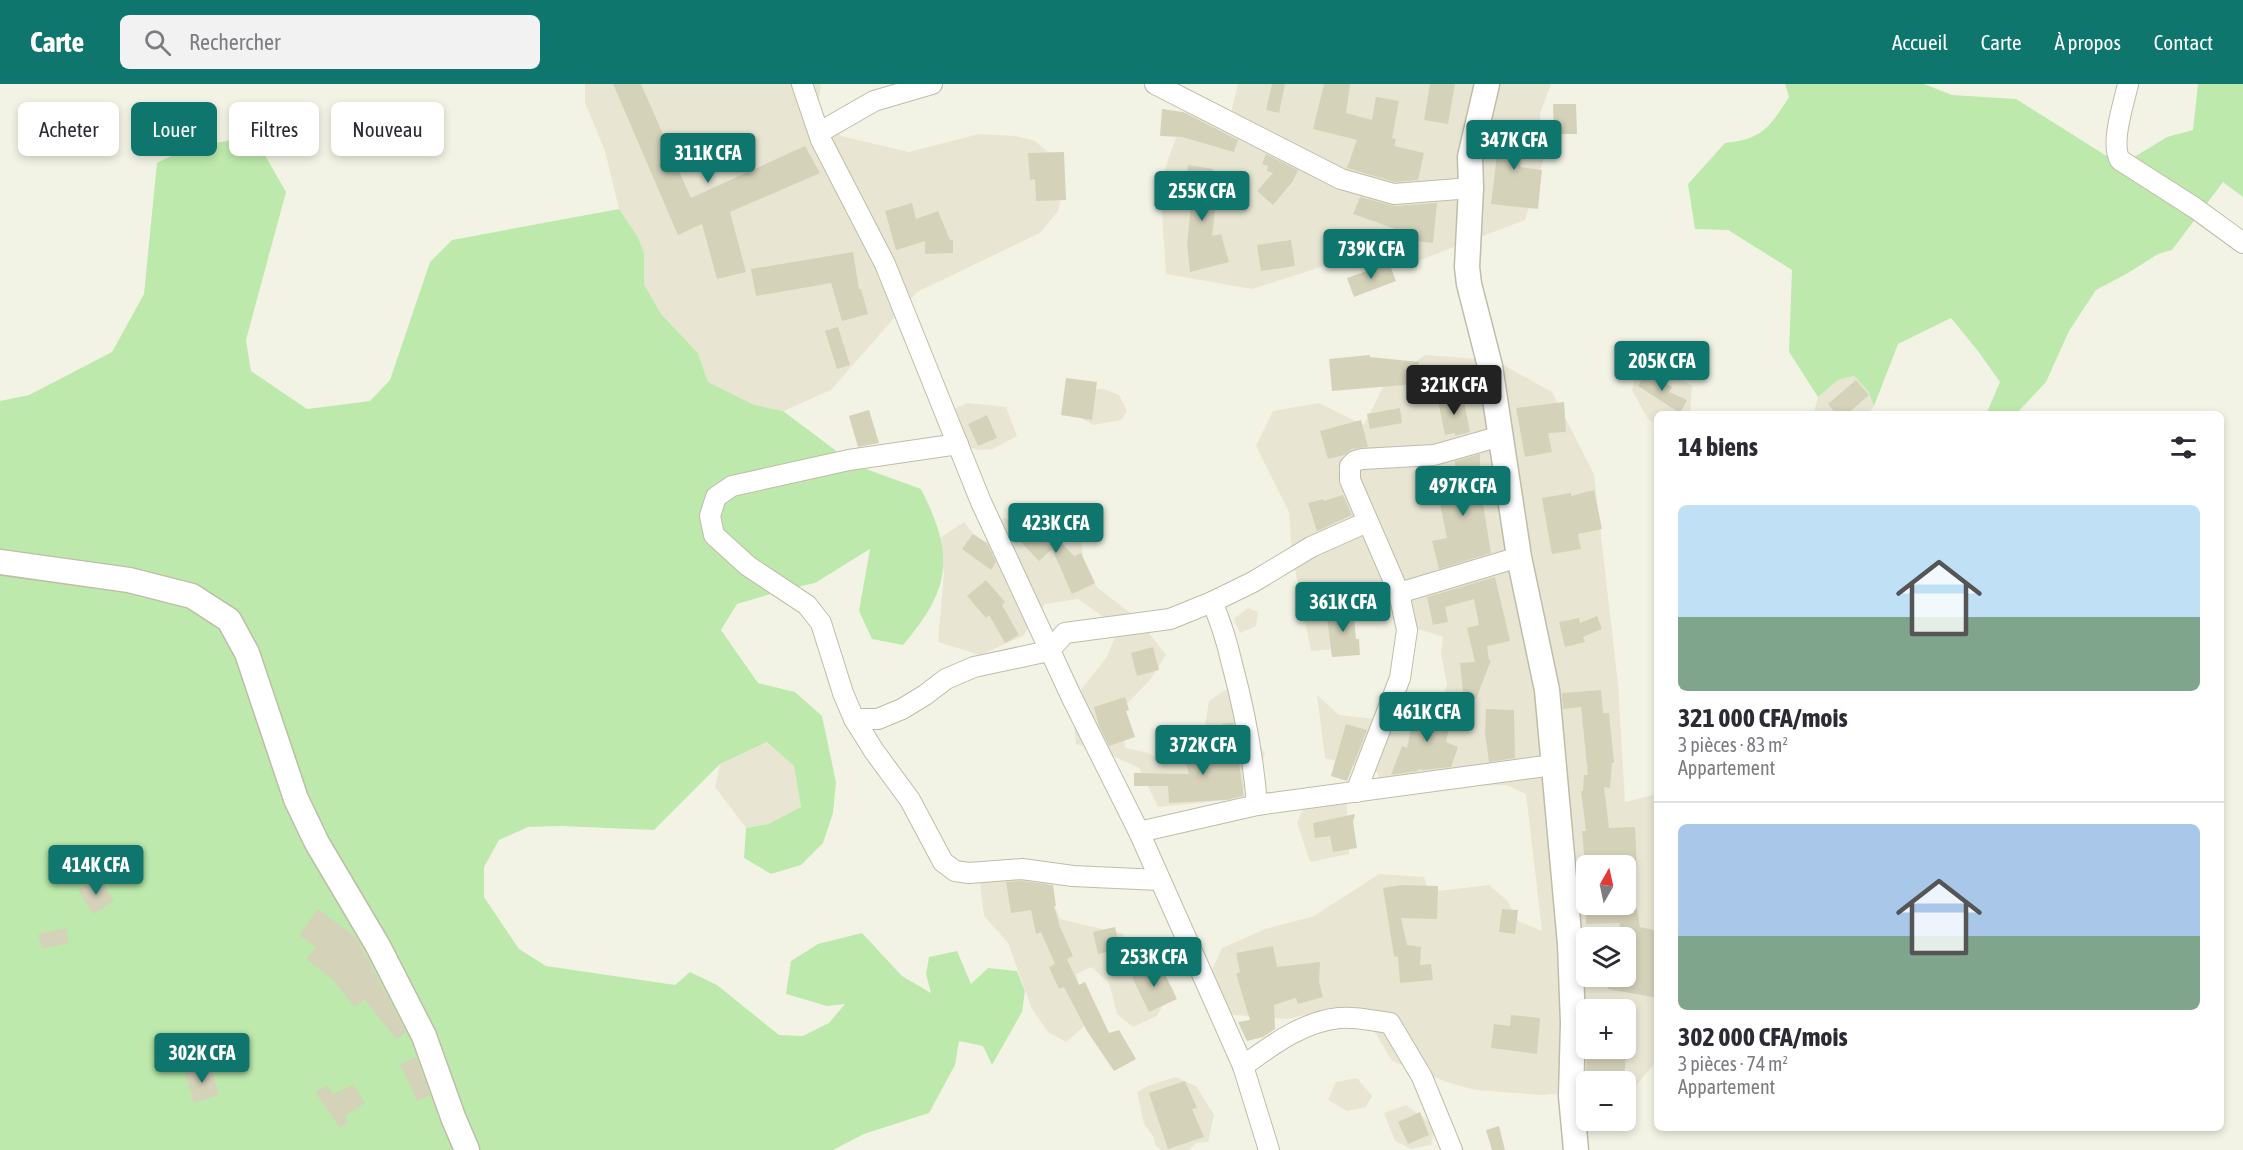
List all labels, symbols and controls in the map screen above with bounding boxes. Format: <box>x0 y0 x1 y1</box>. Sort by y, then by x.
search box <box>120 15 540 69</box>
text: Carte <box>30 26 84 58</box>
icon: search <box>141 26 174 59</box>
text: Rechercher <box>189 29 281 55</box>
text: Accueil <box>1892 30 1948 54</box>
text: Carte <box>1981 30 2021 54</box>
text: À propos <box>2054 30 2121 54</box>
text: Contact <box>2154 30 2213 54</box>
chip: Acheter <box>18 102 119 156</box>
chip: Louer <box>131 102 217 156</box>
chip: Filtres <box>229 102 319 156</box>
chip: Nouveau <box>331 102 444 156</box>
pin: 347K CFA <box>1452 120 1576 171</box>
text: 347K CFA <box>1480 128 1548 151</box>
pin: 311K CFA <box>646 133 770 184</box>
text: 311K CFA <box>674 141 742 164</box>
pin: 255K CFA <box>1140 171 1264 222</box>
text: 255K CFA <box>1168 179 1236 202</box>
pin: 739K CFA <box>1309 229 1433 280</box>
text: 739K CFA <box>1337 237 1405 260</box>
pin: 205K CFA <box>1600 341 1724 392</box>
text: 205K CFA <box>1628 349 1696 372</box>
pin: 321K CFA <box>1392 365 1516 416</box>
text: 321K CFA <box>1420 373 1488 396</box>
icon: filters <box>2167 431 2200 464</box>
text: 14 biens <box>1678 432 1758 462</box>
pin: 497K CFA <box>1401 466 1525 517</box>
text: 497K CFA <box>1429 474 1497 497</box>
pin: 423K CFA <box>994 503 1118 554</box>
text: 423K CFA <box>1022 511 1090 534</box>
icon: home <box>1885 544 1993 652</box>
pin: 361K CFA <box>1281 582 1405 633</box>
text: 361K CFA <box>1309 590 1377 613</box>
pin: 461K CFA <box>1365 692 1489 743</box>
text: 461K CFA <box>1393 700 1461 723</box>
text: 321 000 CFA/mois <box>1678 703 1848 733</box>
pin: 372K CFA <box>1141 725 1265 776</box>
text: 372K CFA <box>1169 733 1237 756</box>
text: 3 pièces · 83 m² <box>1678 733 1788 756</box>
text: Appartement <box>1678 756 1775 779</box>
pin: 414K CFA <box>34 845 158 896</box>
text: 414K CFA <box>62 853 130 876</box>
north arrow <box>1576 855 1636 915</box>
map controls <box>1576 855 1636 1131</box>
icon: home <box>1885 863 1993 971</box>
button: layers <box>1576 927 1636 987</box>
pin: 253K CFA <box>1092 937 1216 988</box>
text: 253K CFA <box>1120 945 1188 968</box>
button: + <box>1576 999 1636 1059</box>
text: 302 000 CFA/mois <box>1678 1022 1848 1052</box>
pin: 302K CFA <box>140 1033 264 1084</box>
text: 302K CFA <box>168 1041 236 1064</box>
text: 3 pièces · 74 m² <box>1678 1052 1788 1075</box>
button: − <box>1576 1071 1636 1131</box>
text: Appartement <box>1678 1075 1775 1098</box>

